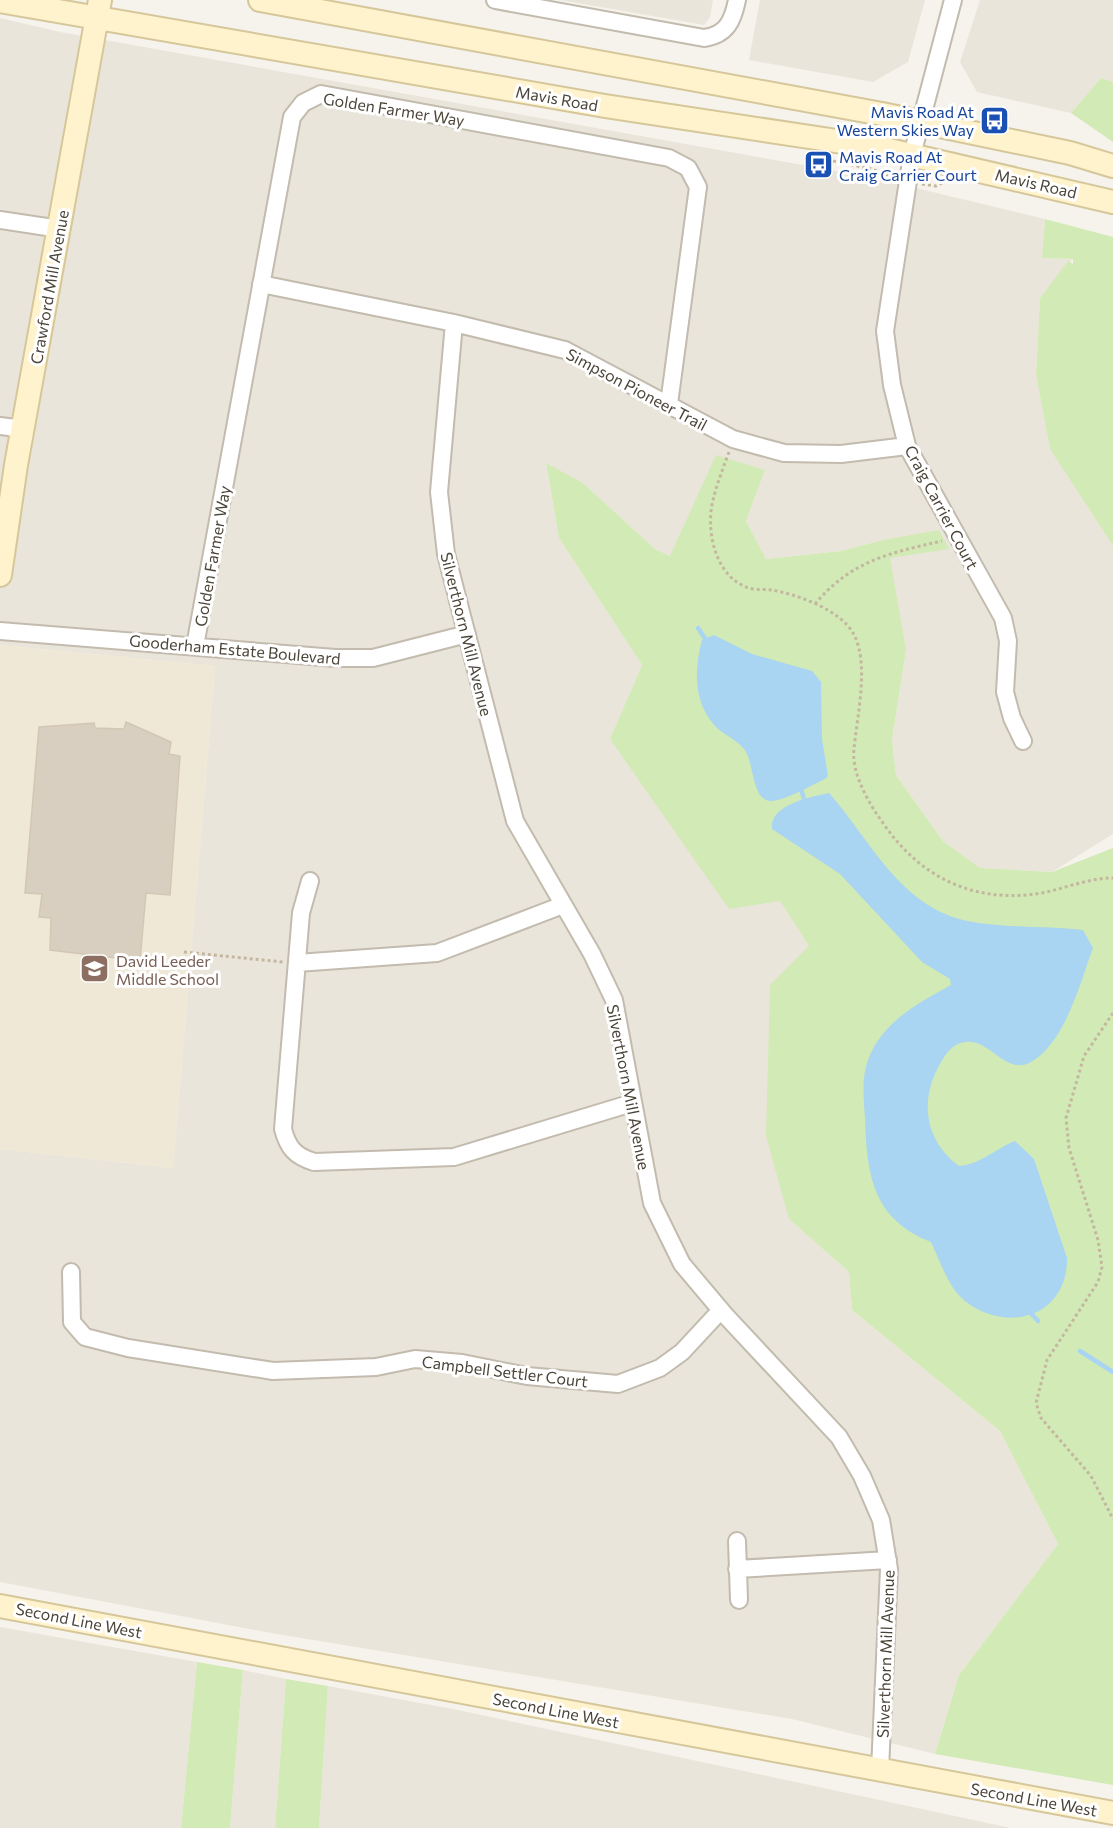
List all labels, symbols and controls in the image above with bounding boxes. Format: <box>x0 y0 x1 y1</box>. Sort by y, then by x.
street label: Mavis Road <box>514 81 600 115</box>
street label: Golden Farmer Way <box>322 88 466 130</box>
place label: Mavis Road At Western Skies Way <box>837 102 974 139</box>
bus stop icon: Mavis Road At Western Skies Way <box>979 104 1011 136</box>
place label: Mavis Road At Craig Carrier Court <box>839 147 977 184</box>
bus stop icon: Mavis Road At Craig Carrier Court <box>802 149 834 181</box>
street label: Mavis Road <box>993 164 1079 202</box>
street label: Crawford Mill Avenue <box>26 209 72 365</box>
street label: Simpson Pioneer Trail <box>563 344 711 434</box>
street label: Craig Carrier Court <box>901 442 983 573</box>
street label: Golden Farmer Way <box>190 484 234 628</box>
street label: Silverthorn Mill Avenue <box>437 550 497 718</box>
street label: Gooderham Estate Boulevard <box>129 630 341 668</box>
place label: David Leeder Middle School <box>116 951 219 988</box>
school or university icon: David Leeder Middle School <box>79 953 111 985</box>
street label: Silverthorn Mill Avenue <box>604 1003 654 1171</box>
street label: Campbell Settler Court <box>421 1351 589 1391</box>
street label: Silverthorn Mill Avenue <box>873 1570 897 1738</box>
street label: Second Line West <box>14 1598 144 1642</box>
street label: Second Line West <box>491 1688 621 1732</box>
street label: Second Line West <box>969 1779 1099 1820</box>

